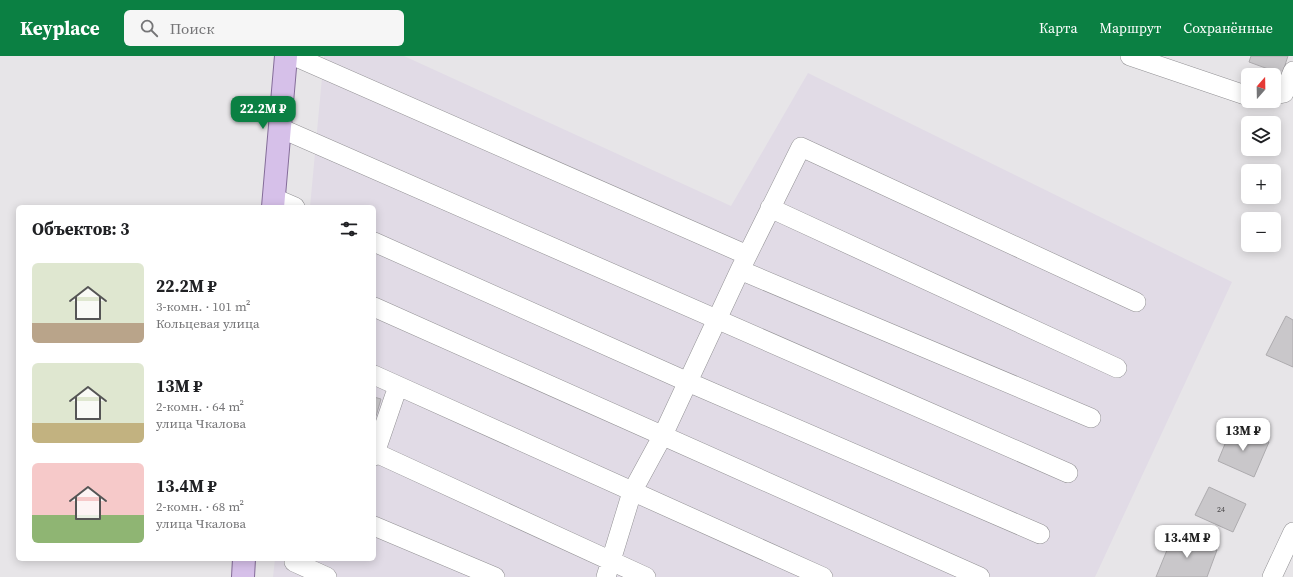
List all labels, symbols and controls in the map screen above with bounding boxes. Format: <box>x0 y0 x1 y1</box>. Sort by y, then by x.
search box <box>124 10 404 46</box>
text: Keyplace <box>20 15 100 41</box>
icon: search <box>138 17 160 39</box>
text: Поиск <box>170 18 214 39</box>
text: Карта <box>1039 18 1078 38</box>
text: Маршрут <box>1100 18 1161 38</box>
text: Сохранённые <box>1183 18 1273 38</box>
north arrow <box>1241 68 1281 108</box>
map controls <box>1241 68 1281 252</box>
pin: 22.2M ₽ <box>226 96 300 130</box>
text: 22.2M ₽ <box>240 100 286 117</box>
button: layers <box>1241 116 1281 156</box>
button: + <box>1241 164 1281 204</box>
button: − <box>1241 212 1281 252</box>
text: Объектов: 3 <box>32 217 130 241</box>
icon: filters <box>338 218 360 240</box>
text: 22.2M ₽ <box>156 274 217 298</box>
icon: home <box>64 279 112 327</box>
text: 3-комн. · 101 m² <box>156 298 251 315</box>
text: Кольцевая улица <box>156 315 260 332</box>
text: 13M ₽ <box>156 374 203 398</box>
icon: home <box>64 379 112 427</box>
text: 2-комн. · 64 m² <box>156 398 244 415</box>
text: улица Чкалова <box>156 415 246 432</box>
pin: 13M ₽ <box>1215 418 1271 452</box>
text: 13M ₽ <box>1225 422 1261 439</box>
text: 13.4M ₽ <box>156 474 217 498</box>
icon: home <box>64 479 112 527</box>
text: 2-комн. · 68 m² <box>156 498 244 515</box>
house number: 24 <box>1217 504 1225 515</box>
text: улица Чкалова <box>156 515 246 532</box>
pin: 13.4M ₽ <box>1150 525 1224 559</box>
text: 13.4M ₽ <box>1164 529 1210 546</box>

